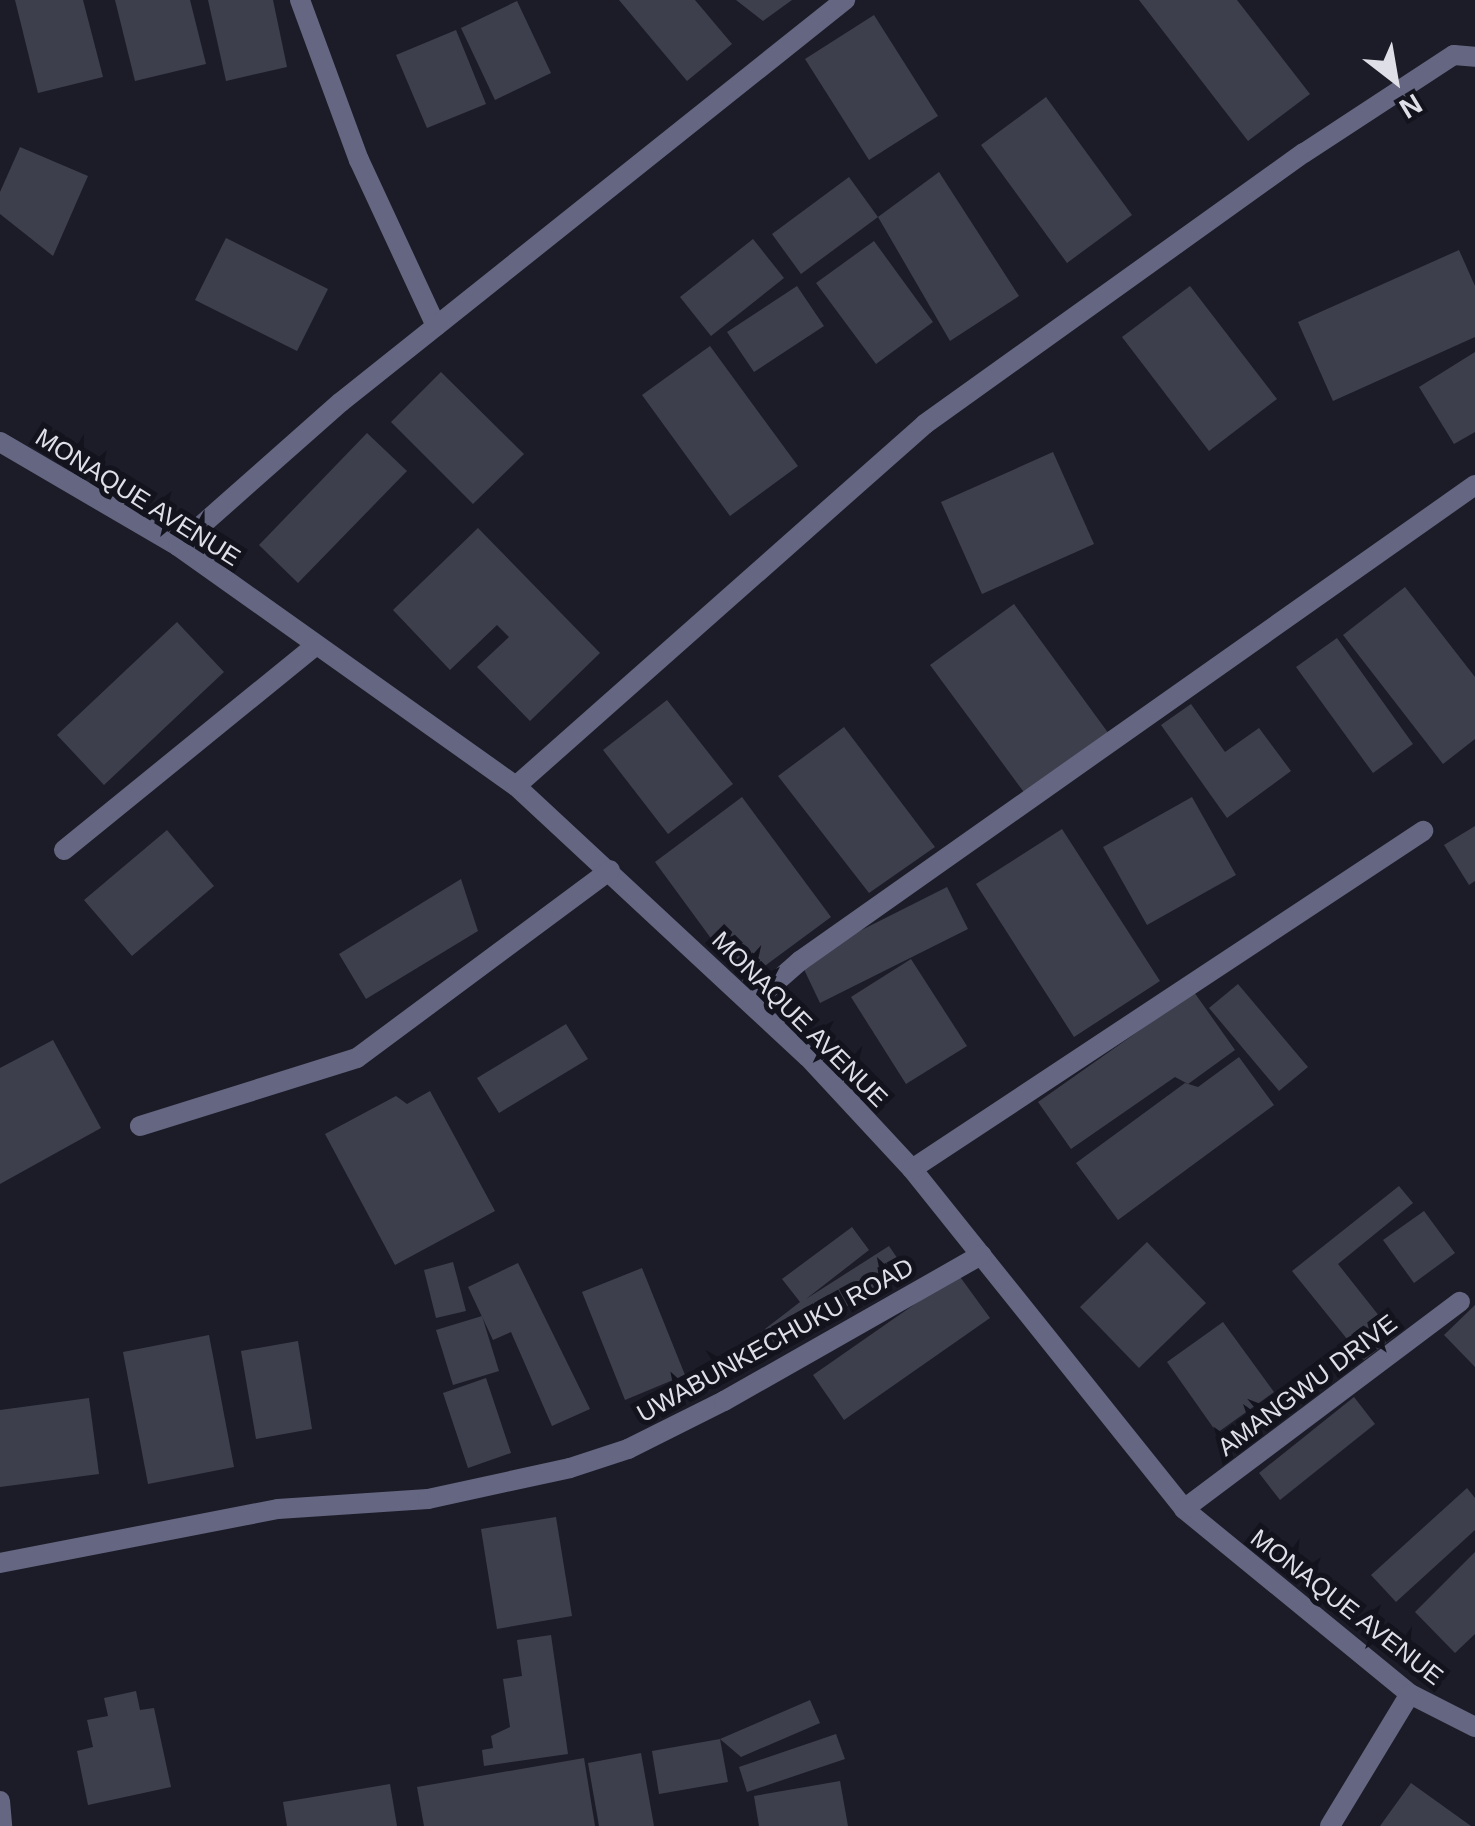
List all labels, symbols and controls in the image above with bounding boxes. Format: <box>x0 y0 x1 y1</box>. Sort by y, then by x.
north arrow <box>1345 30 1445 130</box>
text: N <box>1394 88 1427 125</box>
street label: MONAQUE AVENUE <box>30 421 246 573</box>
street label: MONAQUE AVENUE <box>706 925 894 1113</box>
street label: UWABUNKECHUKU ROAD <box>631 1251 919 1429</box>
street label: AMANGWU DRIVE <box>1211 1308 1403 1462</box>
street label: MONAQUE AVENUE <box>1244 1522 1450 1692</box>

